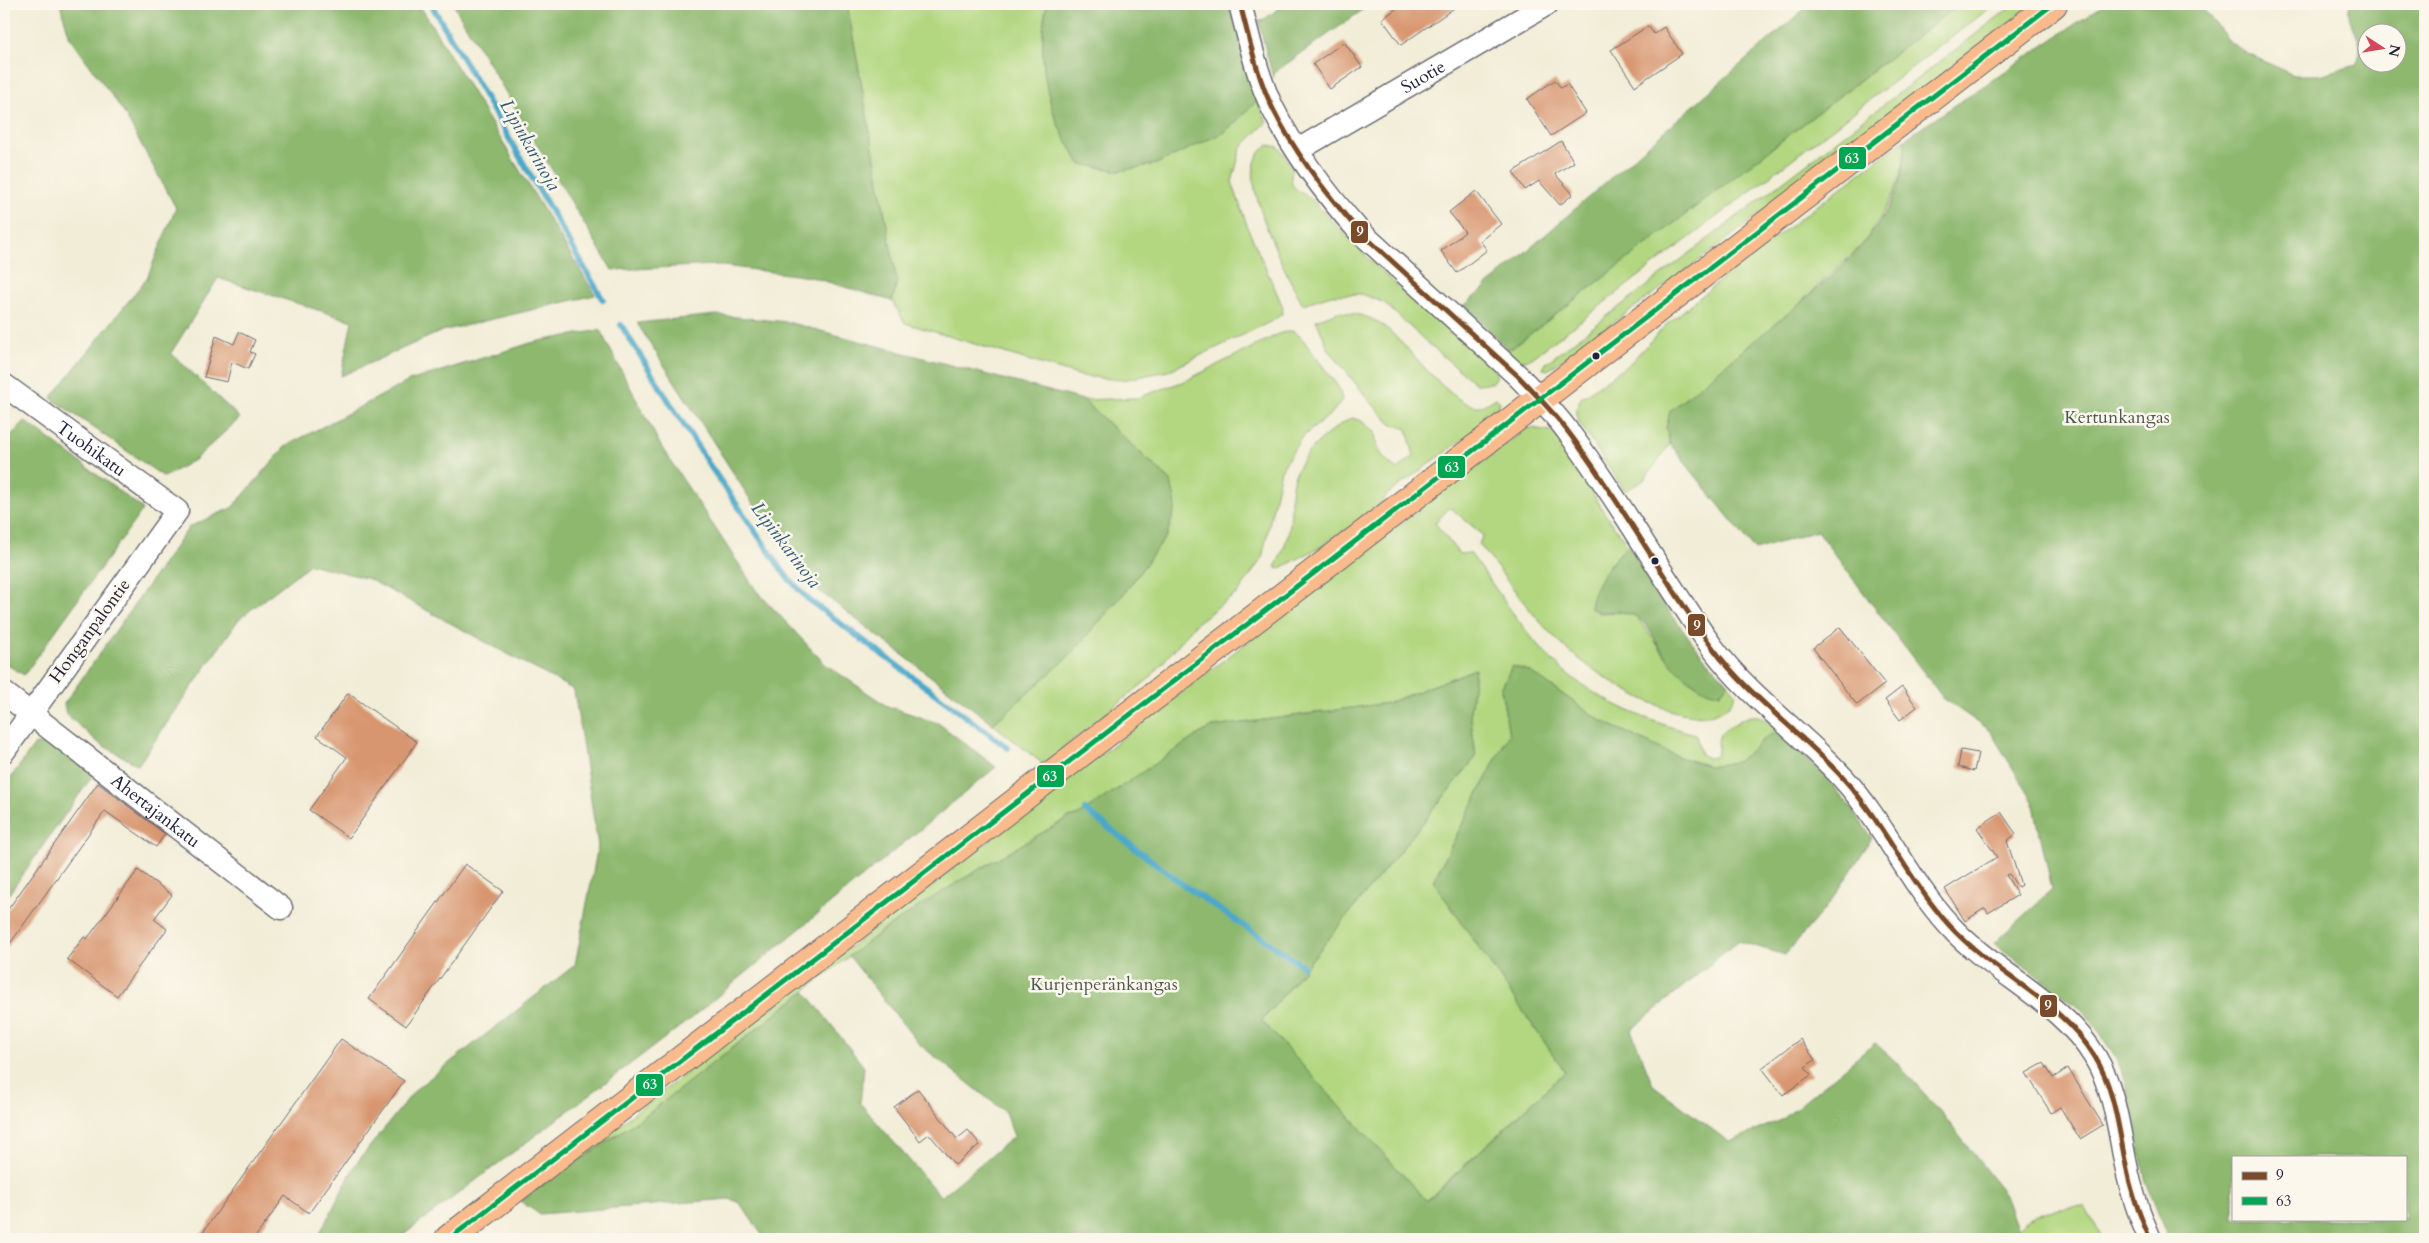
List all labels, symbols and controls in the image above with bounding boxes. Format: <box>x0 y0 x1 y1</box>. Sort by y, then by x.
north arrow <box>2356 22 2406 72</box>
text: N <box>2384 43 2405 59</box>
street label: Suotie <box>1396 54 1450 99</box>
water label: Lipinkarinoja <box>493 94 567 196</box>
line badge: 63 <box>1838 146 1867 170</box>
text: 63 <box>1845 149 1859 168</box>
line badge: 9 <box>1350 220 1369 244</box>
text: 9 <box>1356 222 1364 241</box>
unlabelled marker <box>1591 351 1601 361</box>
park label: Kertunkangas <box>2064 405 2170 430</box>
street label: Tuohikatu <box>51 415 131 483</box>
line badge: 63 <box>1437 455 1466 479</box>
text: 63 <box>1445 458 1459 477</box>
water label: Lipinkarinoja <box>745 497 827 594</box>
unlabelled marker <box>1650 556 1660 566</box>
street label: Honganpalontie <box>43 574 137 688</box>
line badge: 9 <box>1687 613 1706 637</box>
text: 9 <box>1693 616 1701 635</box>
line badge: 63 <box>1036 764 1065 788</box>
text: 63 <box>1043 767 1057 786</box>
street label: Ahertajankatu <box>106 768 206 853</box>
park label: Kurjenperänkangas <box>1030 972 1178 997</box>
line badge: 9 <box>2039 994 2058 1018</box>
text: 9 <box>2044 996 2052 1015</box>
line badge: 63 <box>635 1073 664 1097</box>
text: 63 <box>643 1075 657 1094</box>
legend <box>2232 1156 2406 1220</box>
text: 9 <box>2276 1165 2284 1185</box>
text: 63 <box>2276 1191 2291 1211</box>

